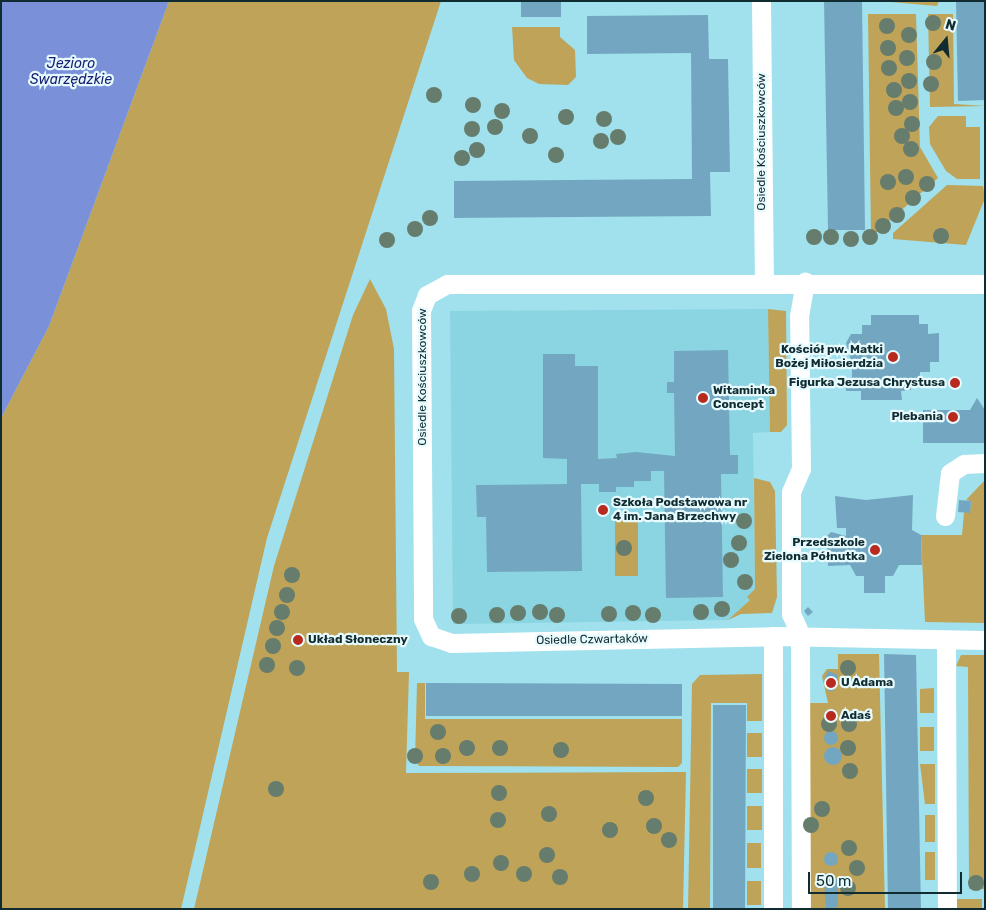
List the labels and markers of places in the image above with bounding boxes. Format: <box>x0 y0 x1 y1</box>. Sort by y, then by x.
place label: Kościół pw. Matki Bożej Miłosierdzia <box>775 343 883 371</box>
marker: Kościół pw. Matki Bożej Miłosierdzia <box>887 351 899 363</box>
place label: Figurka Jezusa Chrystusa <box>789 376 945 390</box>
marker: Figurka Jezusa Chrystusa <box>949 377 961 389</box>
place label: Witaminka Concept <box>713 384 775 412</box>
marker: Witaminka Concept <box>697 392 709 404</box>
place label: Plebania <box>891 410 943 424</box>
marker: Plebania <box>947 411 959 423</box>
place label: Szkoła Podstawowa nr 4 im. Jana Brzechwy <box>613 496 747 524</box>
marker: Szkoła Podstawowa nr 4 im. Jana Brzechwy <box>597 504 609 516</box>
place label: Przedszkole Zielona Półnutka <box>764 536 865 564</box>
marker: Przedszkole Zielona Półnutka <box>869 544 881 556</box>
place label: Układ Słoneczny <box>308 633 408 647</box>
marker: Układ Słoneczny <box>292 634 304 646</box>
place label: U Adama <box>841 676 893 690</box>
marker: U Adama <box>825 677 837 689</box>
place label: Adaś <box>841 709 871 723</box>
marker: Adaś <box>825 710 837 722</box>

